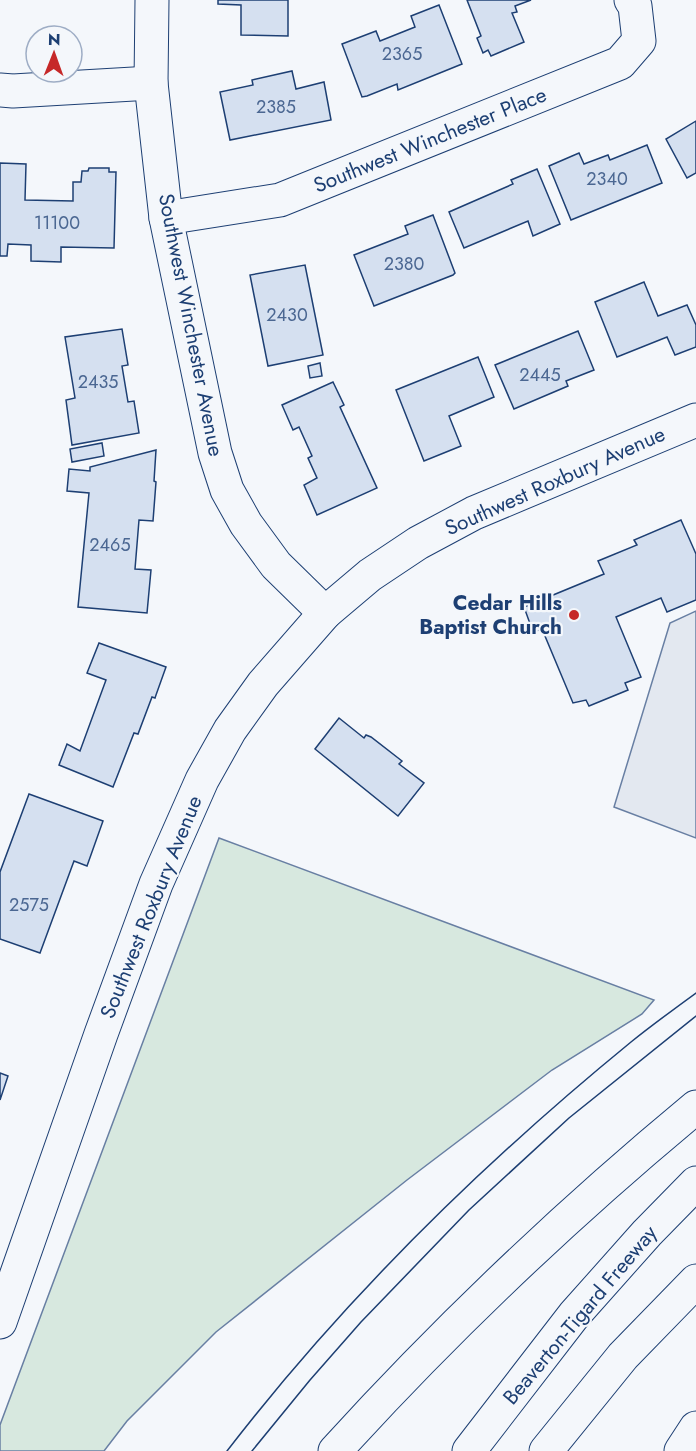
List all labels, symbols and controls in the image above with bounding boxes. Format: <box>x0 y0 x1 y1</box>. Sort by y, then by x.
north arrow <box>24 24 84 84</box>
text: N <box>48 28 61 51</box>
house number: 2365 <box>382 41 422 67</box>
street label: Southwest Winchester Place <box>309 79 551 201</box>
house number: 2385 <box>256 94 296 120</box>
house number: 2340 <box>586 166 628 192</box>
street label: Southwest Winchester Avenue <box>151 191 231 459</box>
house number: 11100 <box>34 210 80 236</box>
house number: 2380 <box>384 251 425 277</box>
house number: 2430 <box>266 302 308 328</box>
house number: 2445 <box>519 362 561 388</box>
house number: 2435 <box>78 369 118 395</box>
street label: Southwest Roxbury Avenue <box>440 419 670 543</box>
house number: 2465 <box>89 532 131 558</box>
place label: Cedar Hills Baptist Church <box>419 588 562 642</box>
marker: Cedar Hills Baptist Church <box>567 608 581 622</box>
street label: Southwest Roxbury Avenue <box>93 791 210 1023</box>
house number: 2575 <box>9 892 49 918</box>
street label: Beaverton-Tigard Freeway <box>496 1218 665 1411</box>

